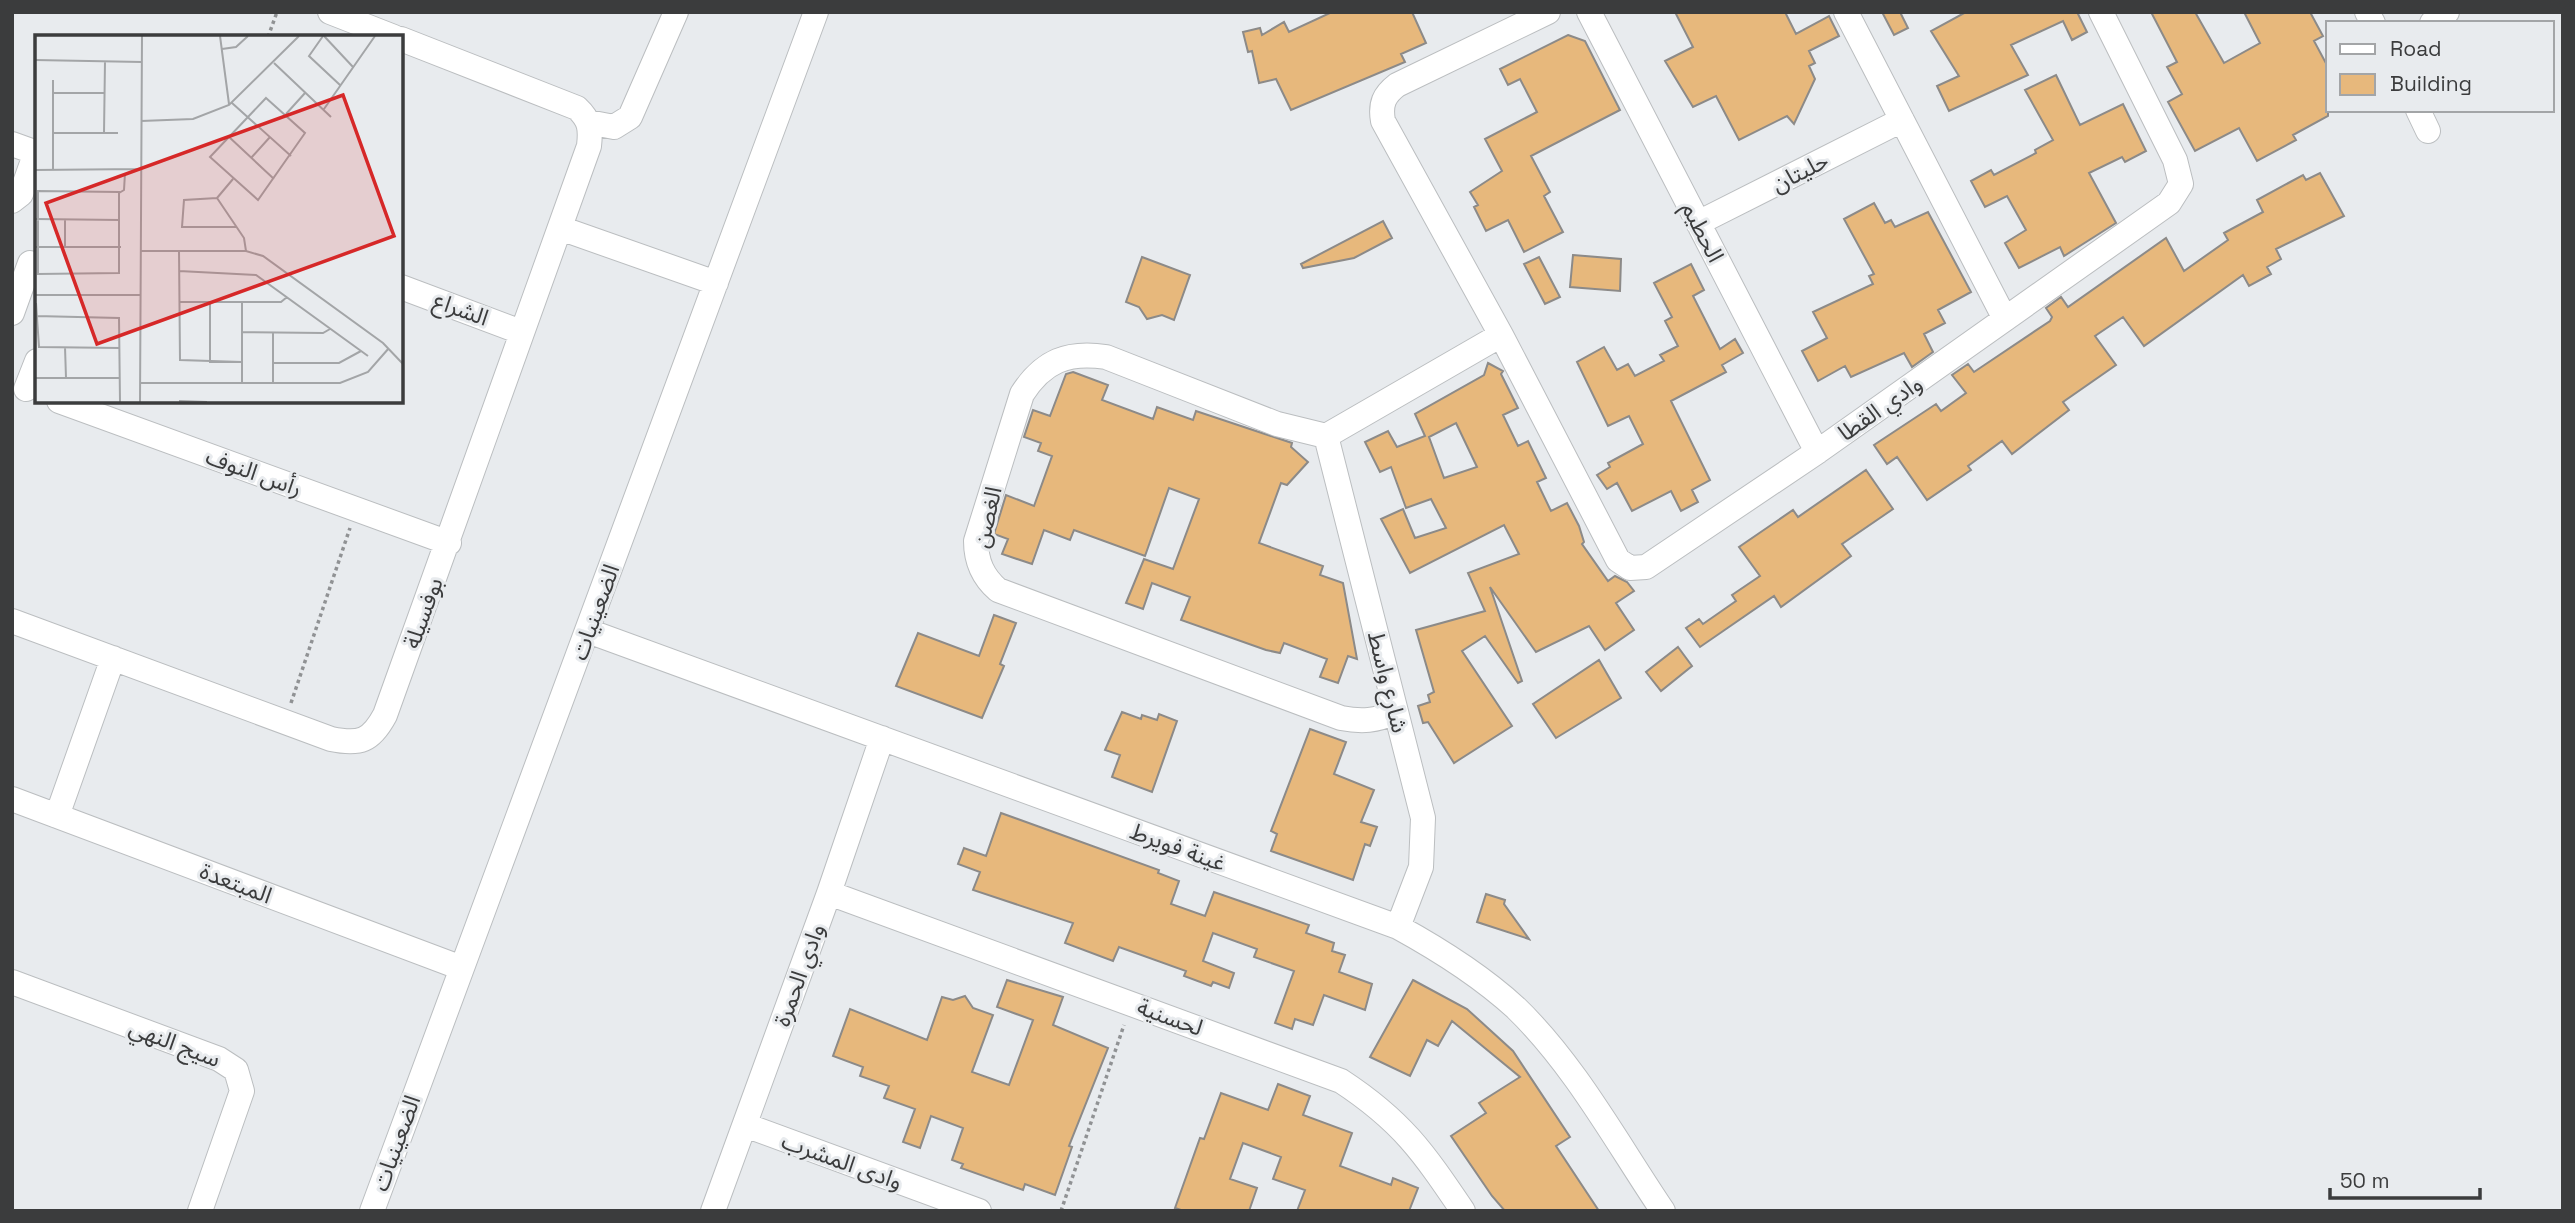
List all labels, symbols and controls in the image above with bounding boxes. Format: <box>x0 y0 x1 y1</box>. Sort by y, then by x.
legend <box>2326 21 2554 112</box>
inset map <box>35 35 402 402</box>
text: Road <box>2390 35 2442 62</box>
text: Building <box>2390 70 2472 97</box>
street label: حليتان <box>1766 145 1834 199</box>
street label: الحطيم <box>1673 197 1731 268</box>
street label: الشراع <box>429 285 493 335</box>
street label: وادي القطا <box>1832 368 1929 450</box>
street label: رأس النوف <box>202 441 306 503</box>
street label: الغصن <box>965 483 1009 551</box>
street label: الضعينيات <box>564 560 626 664</box>
street label: بوفسيلة <box>396 573 450 653</box>
street label: شارع واسط <box>1359 628 1415 736</box>
street label: غينة فويرط <box>1126 816 1230 878</box>
street label: المبتعدة <box>196 856 276 910</box>
street label: وادي الحمرة <box>767 920 834 1031</box>
street label: لحسنية <box>1133 991 1207 1043</box>
street label: سيج النهي <box>124 1012 225 1076</box>
street label: الضعينيات <box>365 1091 427 1195</box>
street label: وادى المشرب <box>777 1125 907 1197</box>
scale bar <box>2330 1156 2480 1200</box>
text: 50 m <box>2340 1167 2390 1194</box>

